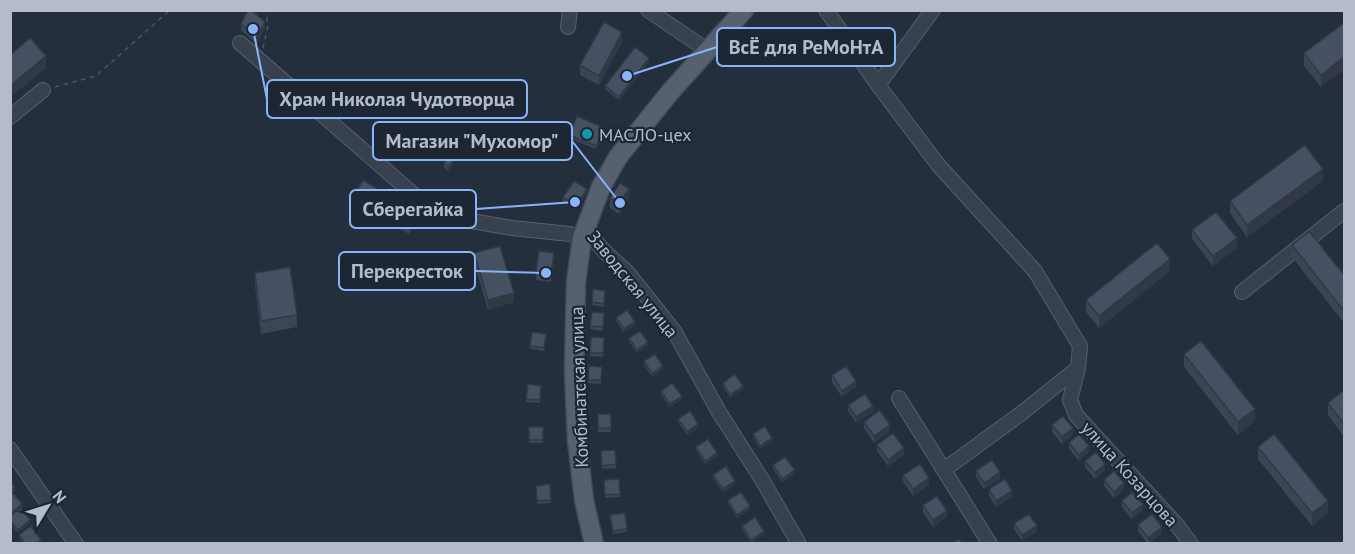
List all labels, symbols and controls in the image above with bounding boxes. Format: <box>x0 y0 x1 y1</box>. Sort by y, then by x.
callout: ВсЁ для РеМоНтА <box>717 28 895 66</box>
text: ВсЁ для РеМоНтА <box>729 34 884 60</box>
callout: Храм Николая Чудотворца <box>267 80 527 118</box>
text: Храм Николая Чудотворца <box>279 86 515 112</box>
callout: Магазин "Мухомор" <box>373 122 572 160</box>
place label: МАСЛО-цех <box>599 123 692 146</box>
marker: МАСЛО-цех <box>580 127 594 141</box>
text: Магазин "Мухомор" <box>385 128 559 154</box>
callout: Сберегайка <box>350 190 476 228</box>
text: Сберегайка <box>362 196 464 222</box>
street label: Заводская улица <box>583 226 683 342</box>
callout: Перекресток <box>339 252 475 290</box>
text: Перекресток <box>351 258 463 284</box>
street label: Комбинатская улица <box>565 306 593 468</box>
street label: улица Козарцова <box>1077 416 1183 532</box>
north arrow <box>18 476 78 536</box>
text: N <box>49 486 71 507</box>

